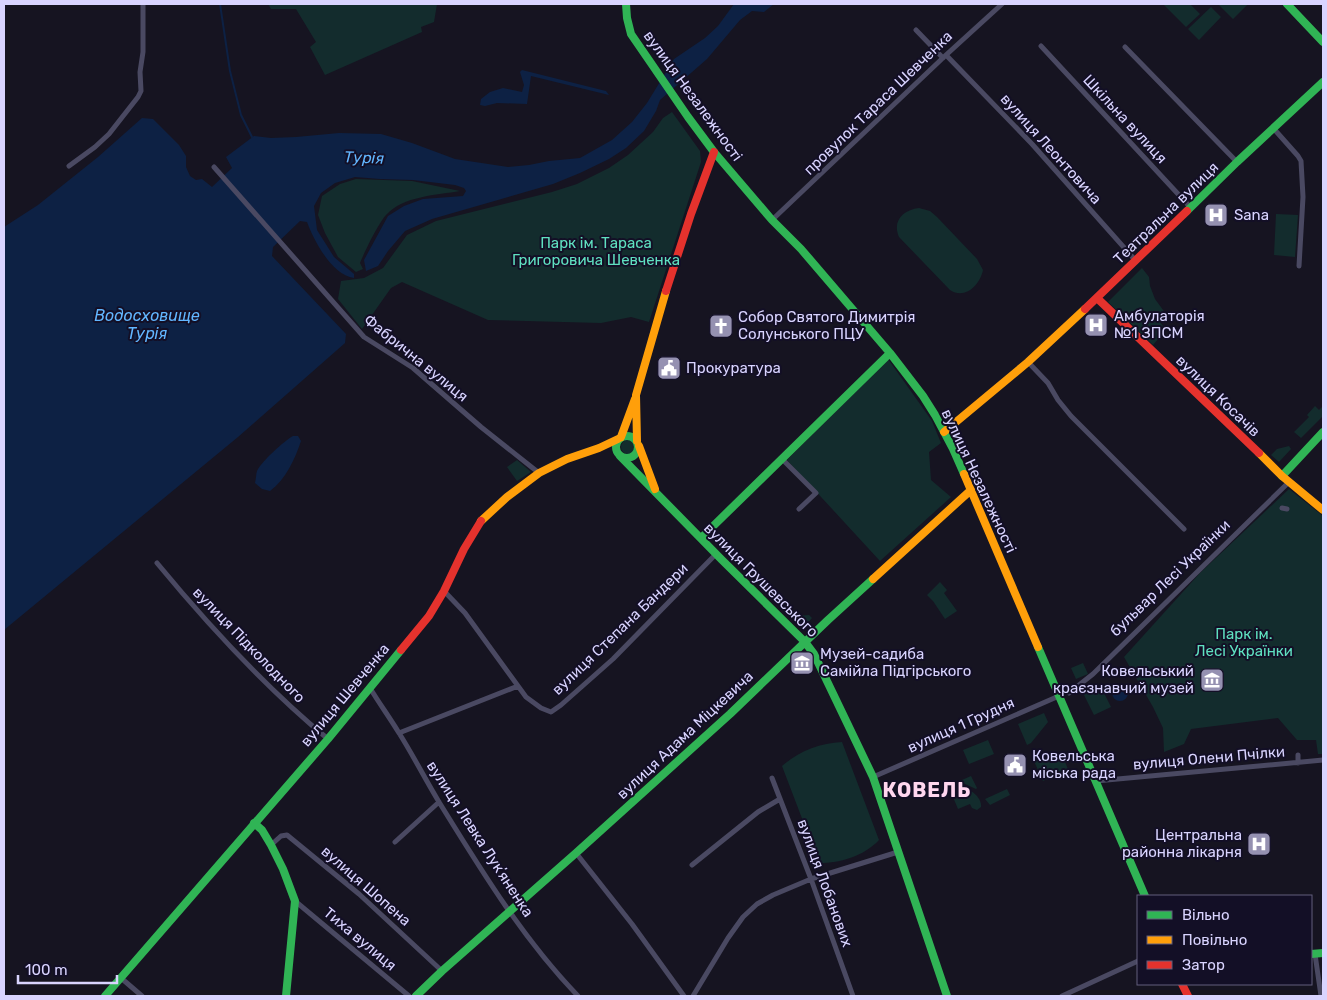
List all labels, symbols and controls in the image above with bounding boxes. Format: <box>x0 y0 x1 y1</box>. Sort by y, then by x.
street label: вулиця Незалежності <box>640 27 746 165</box>
street label: провулок Тараса Шевченка <box>800 27 956 179</box>
street label: Шкільна вулиця <box>1079 71 1171 167</box>
street label: вулиця Леонтовича <box>997 90 1105 208</box>
water label: Турія <box>344 147 385 168</box>
street label: Театральна вулиця <box>1110 158 1222 268</box>
hospital icon: Sana <box>1203 202 1229 228</box>
place label: Sana <box>1234 206 1269 224</box>
park label: Парк ім. Тараса Григоровича Шевченка <box>512 234 680 269</box>
water label: Водосховище Турія <box>94 306 200 343</box>
place label: Амбулаторія №1 ЗПСМ <box>1114 307 1205 342</box>
place label: Собор Святого Димитрія Солунського ПЦУ <box>738 308 916 343</box>
street label: Фабрична вулиця <box>360 311 472 405</box>
hospital icon: Амбулаторія №1 ЗПСМ <box>1083 312 1109 338</box>
church icon: Собор Святого Димитрія Солунського ПЦУ <box>708 313 734 339</box>
street label: вулиця Косачів <box>1172 351 1264 441</box>
public building icon: Прокуратура <box>656 355 682 381</box>
place label: Прокуратура <box>686 359 781 377</box>
street label: вулиця Незалежності <box>938 406 1020 556</box>
street label: бульвар Лесі Українки <box>1106 516 1234 640</box>
street label: вулиця Грушевського <box>700 519 822 641</box>
street label: вулиця Степана Бандери <box>548 559 692 699</box>
street label: вулиця Підколодного <box>189 584 309 706</box>
park label: Парк ім. Лесі Українки <box>1195 625 1293 660</box>
street label: вулиця Шевченка <box>297 640 393 750</box>
place label: Музей-садиба Самійла Підгірського <box>820 645 971 680</box>
museum icon: Музей-садиба Самійла Підгірського <box>789 650 815 676</box>
place label: Ковельський краєзнавчий музей <box>1053 662 1194 697</box>
street label: вулиця Адама Міцкевича <box>613 667 757 803</box>
museum icon: Ковельський краєзнавчий музей <box>1199 667 1225 693</box>
street label: вулиця 1 Грудня <box>905 693 1017 757</box>
street label: вулиця Олени Пчілки <box>1132 742 1286 774</box>
place label: Ковельська міська рада <box>1032 747 1116 782</box>
public building icon: Ковельська міська рада <box>1002 752 1028 778</box>
street label: вулиця Левка Лукʼяненка <box>423 758 537 920</box>
district label: КОВЕЛЬ <box>883 778 971 802</box>
street label: вулиця Лобанових <box>794 817 856 949</box>
place label: Центральна районна лікарня <box>1122 826 1242 861</box>
hospital icon: Центральна районна лікарня <box>1246 831 1272 857</box>
street label: вулиця Шопена <box>318 842 414 930</box>
legend <box>1137 895 1312 985</box>
street label: Тиха вулиця <box>320 903 400 975</box>
text: Вільно <box>1182 906 1230 924</box>
text: Повільно <box>1182 931 1247 949</box>
scale bar <box>18 952 116 984</box>
text: Затор <box>1182 956 1225 974</box>
text: 100 m <box>25 961 67 979</box>

